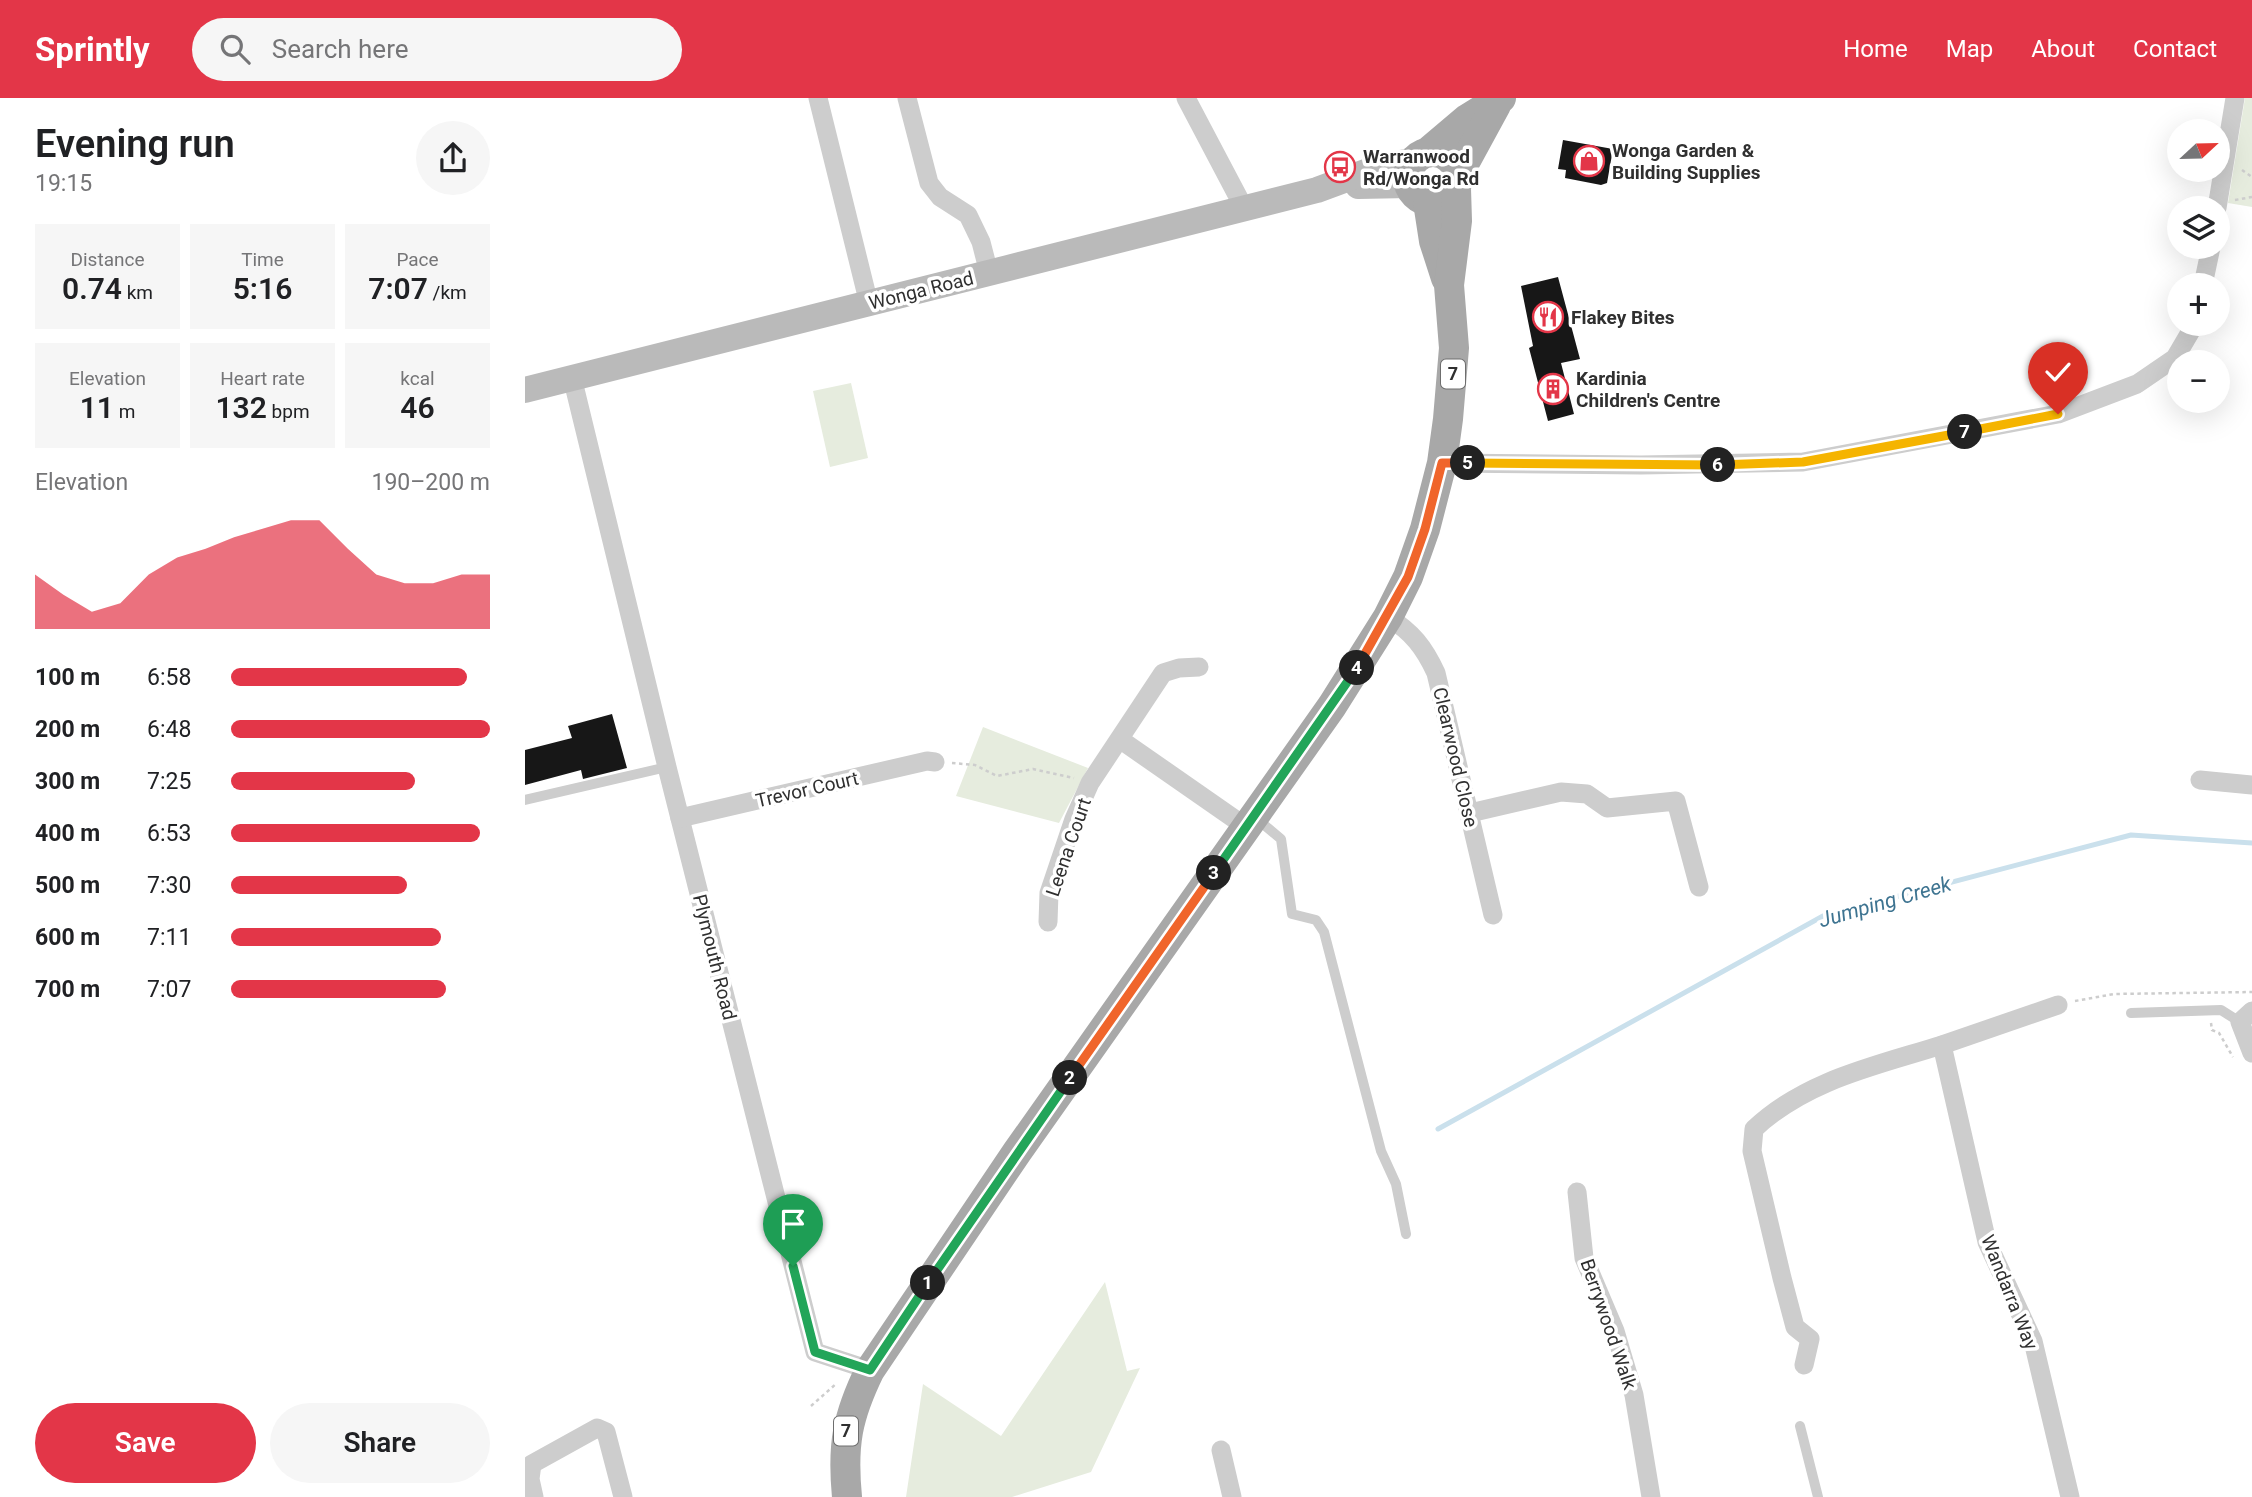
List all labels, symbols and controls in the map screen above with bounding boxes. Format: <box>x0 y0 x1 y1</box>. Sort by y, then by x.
search box <box>192 18 682 81</box>
text: Sprintly <box>35 30 150 69</box>
icon: search <box>216 30 254 68</box>
text: Search here <box>272 34 409 64</box>
text: Home <box>1843 35 1908 63</box>
text: Map <box>1946 35 1993 63</box>
text: About <box>2031 35 2095 63</box>
text: Contact <box>2133 35 2217 63</box>
north arrow <box>2167 119 2229 182</box>
map controls <box>2167 119 2230 413</box>
button: share <box>416 121 490 195</box>
text: Evening run <box>35 122 235 166</box>
place label: Wonga Garden & Building Supplies <box>1612 139 1761 184</box>
shop icon: Wonga Garden & Building Supplies <box>1572 144 1606 178</box>
place label: Warranwood Rd/Wonga Rd <box>1363 145 1479 190</box>
bus stop icon: Warranwood Rd/Wonga Rd <box>1323 150 1357 184</box>
text: 19:15 <box>35 170 92 197</box>
button: layers <box>2167 196 2230 259</box>
text: Distance <box>71 248 144 271</box>
text: Time <box>241 248 284 271</box>
text: Pace <box>396 248 439 271</box>
street label: Wonga Road <box>866 266 976 315</box>
text: 0.74 <box>62 271 122 306</box>
text: 5:16 <box>233 271 292 306</box>
text: 7:07 <box>368 271 428 306</box>
button: + <box>2167 273 2230 336</box>
text: km <box>122 281 153 304</box>
text: /km <box>428 281 467 304</box>
restaurant icon: Flakey Bites <box>1531 300 1565 334</box>
place label: Flakey Bites <box>1571 306 1675 329</box>
pin <box>2028 342 2088 414</box>
button: − <box>2167 350 2230 413</box>
icon: check <box>2039 353 2077 391</box>
road number: 7 <box>1441 360 1465 388</box>
text: Elevation <box>69 367 146 390</box>
text: Heart rate <box>220 367 305 390</box>
text: kcal <box>400 367 435 390</box>
place label: Kardinia Children's Centre <box>1576 367 1720 412</box>
building icon: Kardinia Children's Centre <box>1536 372 1570 406</box>
text: 11 <box>80 390 114 425</box>
text: 132 <box>215 390 267 425</box>
text: 46 <box>400 390 435 425</box>
text: m <box>114 400 135 423</box>
text: bpm <box>267 400 310 423</box>
pin: 7 <box>1947 414 1983 450</box>
text: 7 <box>1959 420 1970 443</box>
pin: 5 <box>1451 446 1485 480</box>
pin: 6 <box>1701 448 1735 482</box>
text: 5 <box>1462 451 1473 474</box>
text: 6 <box>1712 453 1723 476</box>
text: Elevation <box>35 469 128 496</box>
text: 190–200 m <box>371 469 490 496</box>
pin: 4 <box>1339 650 1375 686</box>
text: 4 <box>1351 656 1362 679</box>
text: 100 m <box>35 664 100 691</box>
text: 6:58 <box>147 664 191 691</box>
street label: Clearwood Close <box>1428 685 1483 829</box>
text: 200 m <box>35 716 100 743</box>
text: 6:48 <box>147 716 191 743</box>
street label: Trevor Court <box>754 767 861 812</box>
text: 300 m <box>35 768 100 795</box>
text: 7:25 <box>147 768 191 795</box>
street label: Leena Court <box>1041 795 1096 899</box>
text: 400 m <box>35 820 100 847</box>
text: 6:53 <box>147 820 191 847</box>
pin: 3 <box>1197 856 1231 890</box>
text: 3 <box>1208 861 1219 884</box>
water label: Jumping Creek <box>1816 871 1955 932</box>
text: 500 m <box>35 872 100 899</box>
text: 7:30 <box>147 872 191 899</box>
street label: Plymouth Road <box>688 892 741 1022</box>
text: 600 m <box>35 924 100 951</box>
text: 7:11 <box>147 924 191 951</box>
text: 700 m <box>35 976 100 1003</box>
text: 7:07 <box>147 976 191 1003</box>
pin: 2 <box>1053 1060 1087 1096</box>
text: 2 <box>1064 1066 1075 1089</box>
pin <box>763 1194 823 1266</box>
icon: arrive <box>774 1205 812 1243</box>
street label: Wandarra Way <box>1976 1231 2043 1353</box>
street label: Berrywood Walk <box>1575 1256 1642 1393</box>
pin: 1 <box>911 1266 945 1300</box>
text: 1 <box>922 1271 933 1294</box>
button: Save <box>35 1403 256 1483</box>
button: Share <box>270 1403 490 1483</box>
road number: 7 <box>834 1416 858 1446</box>

